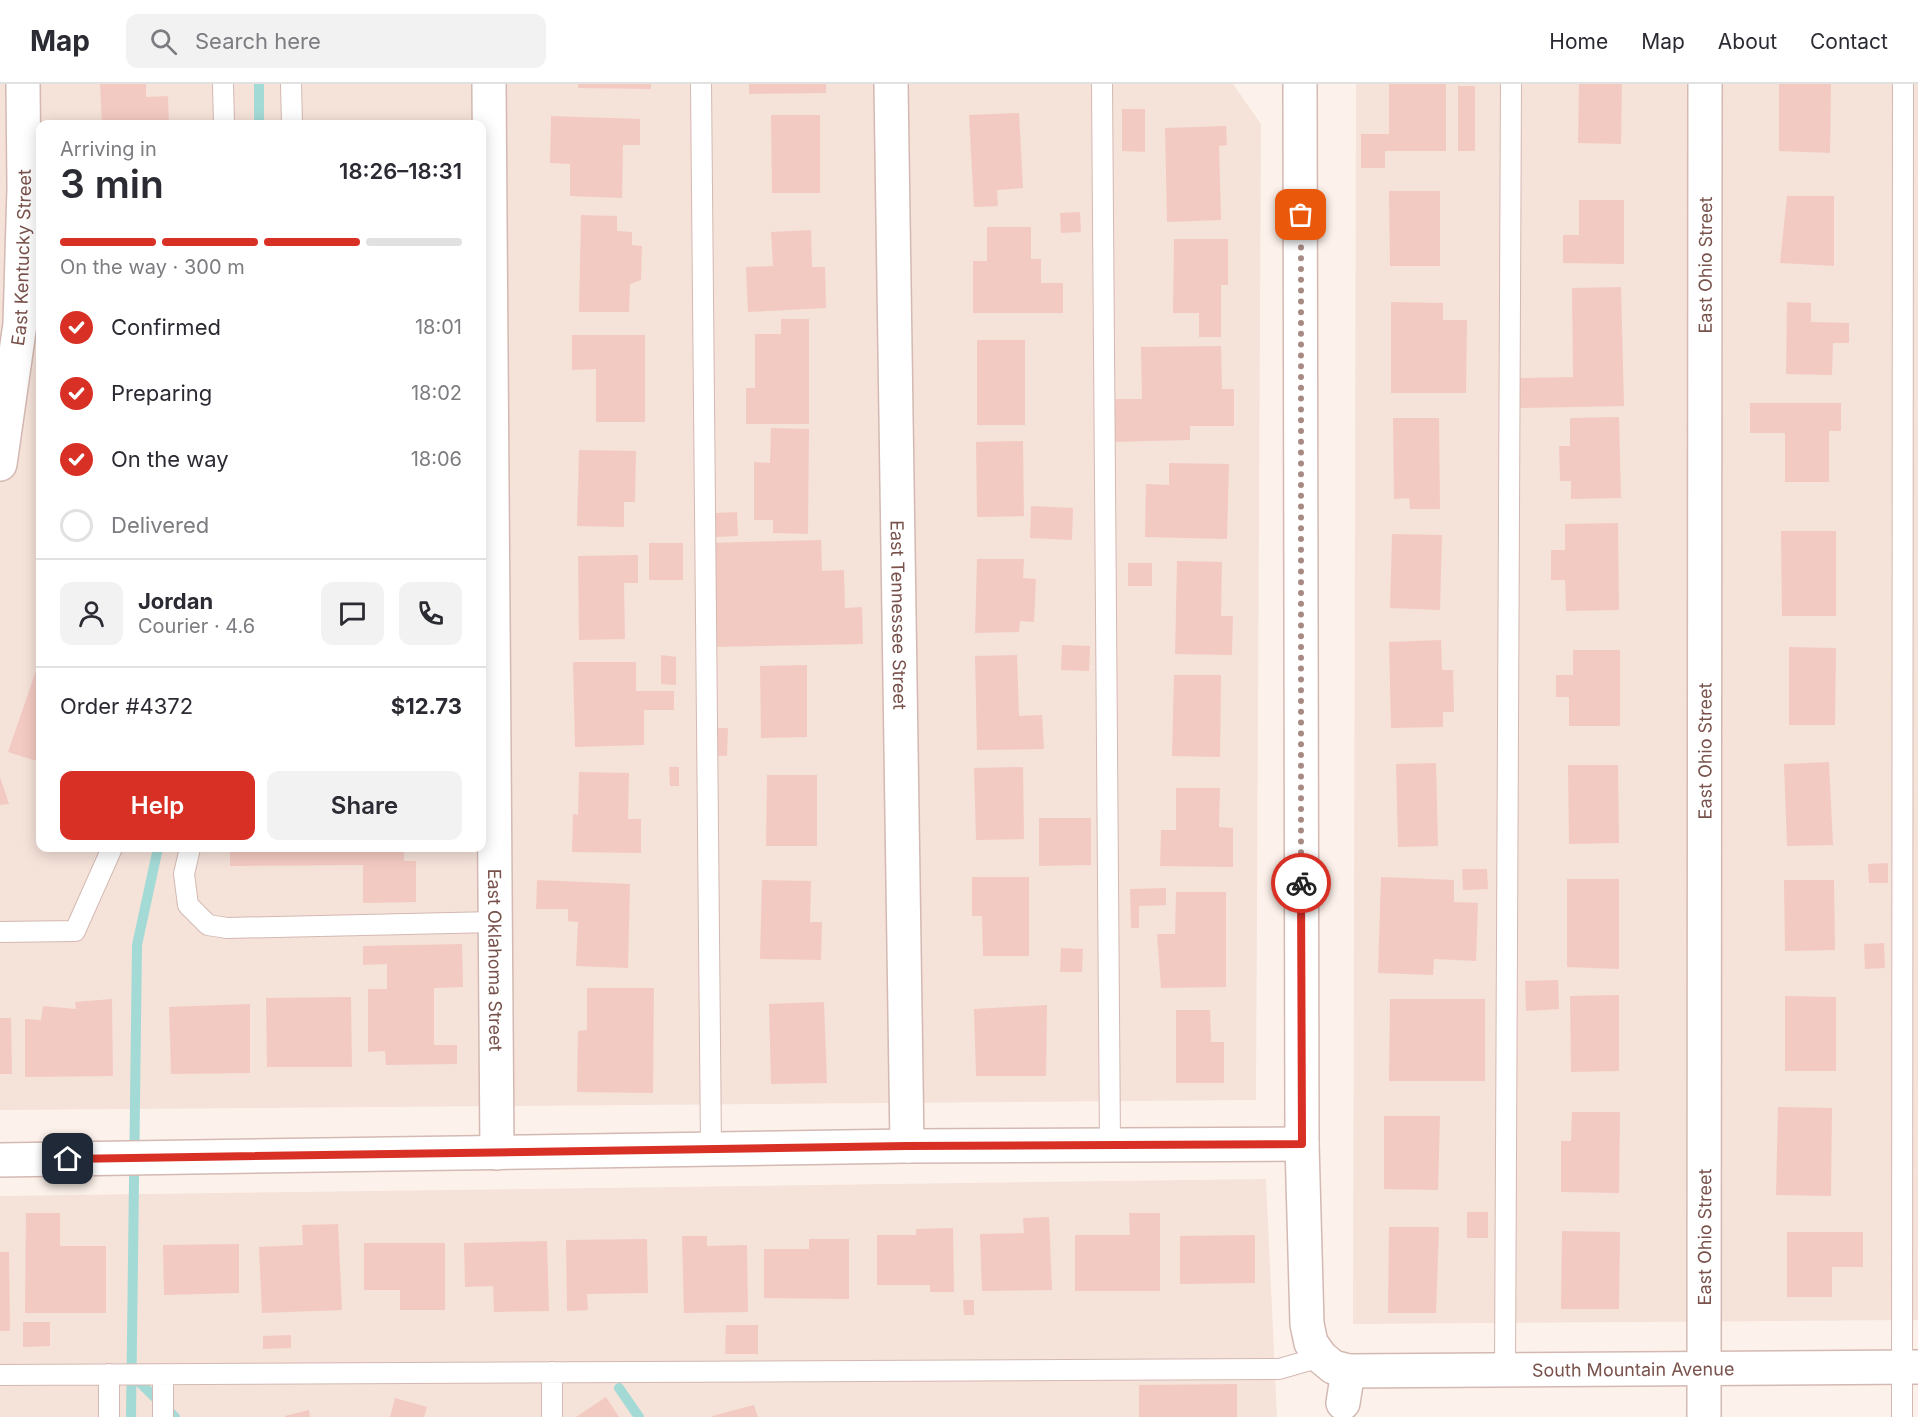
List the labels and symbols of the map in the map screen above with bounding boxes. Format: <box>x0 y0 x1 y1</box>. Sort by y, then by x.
street label: East Kentucky Street <box>7 169 35 347</box>
pin <box>1275 189 1326 240</box>
street label: East Ohio Street <box>1694 196 1715 333</box>
street label: East Tennessee Street <box>887 520 911 710</box>
street label: East Ohio Street <box>1694 682 1715 819</box>
courier <box>1271 853 1331 913</box>
street label: East Oklahoma Street <box>484 869 507 1052</box>
pin <box>42 1133 93 1184</box>
street label: East Ohio Street <box>1694 1168 1715 1305</box>
street label: South Mountain Avenue <box>1532 1358 1734 1380</box>

